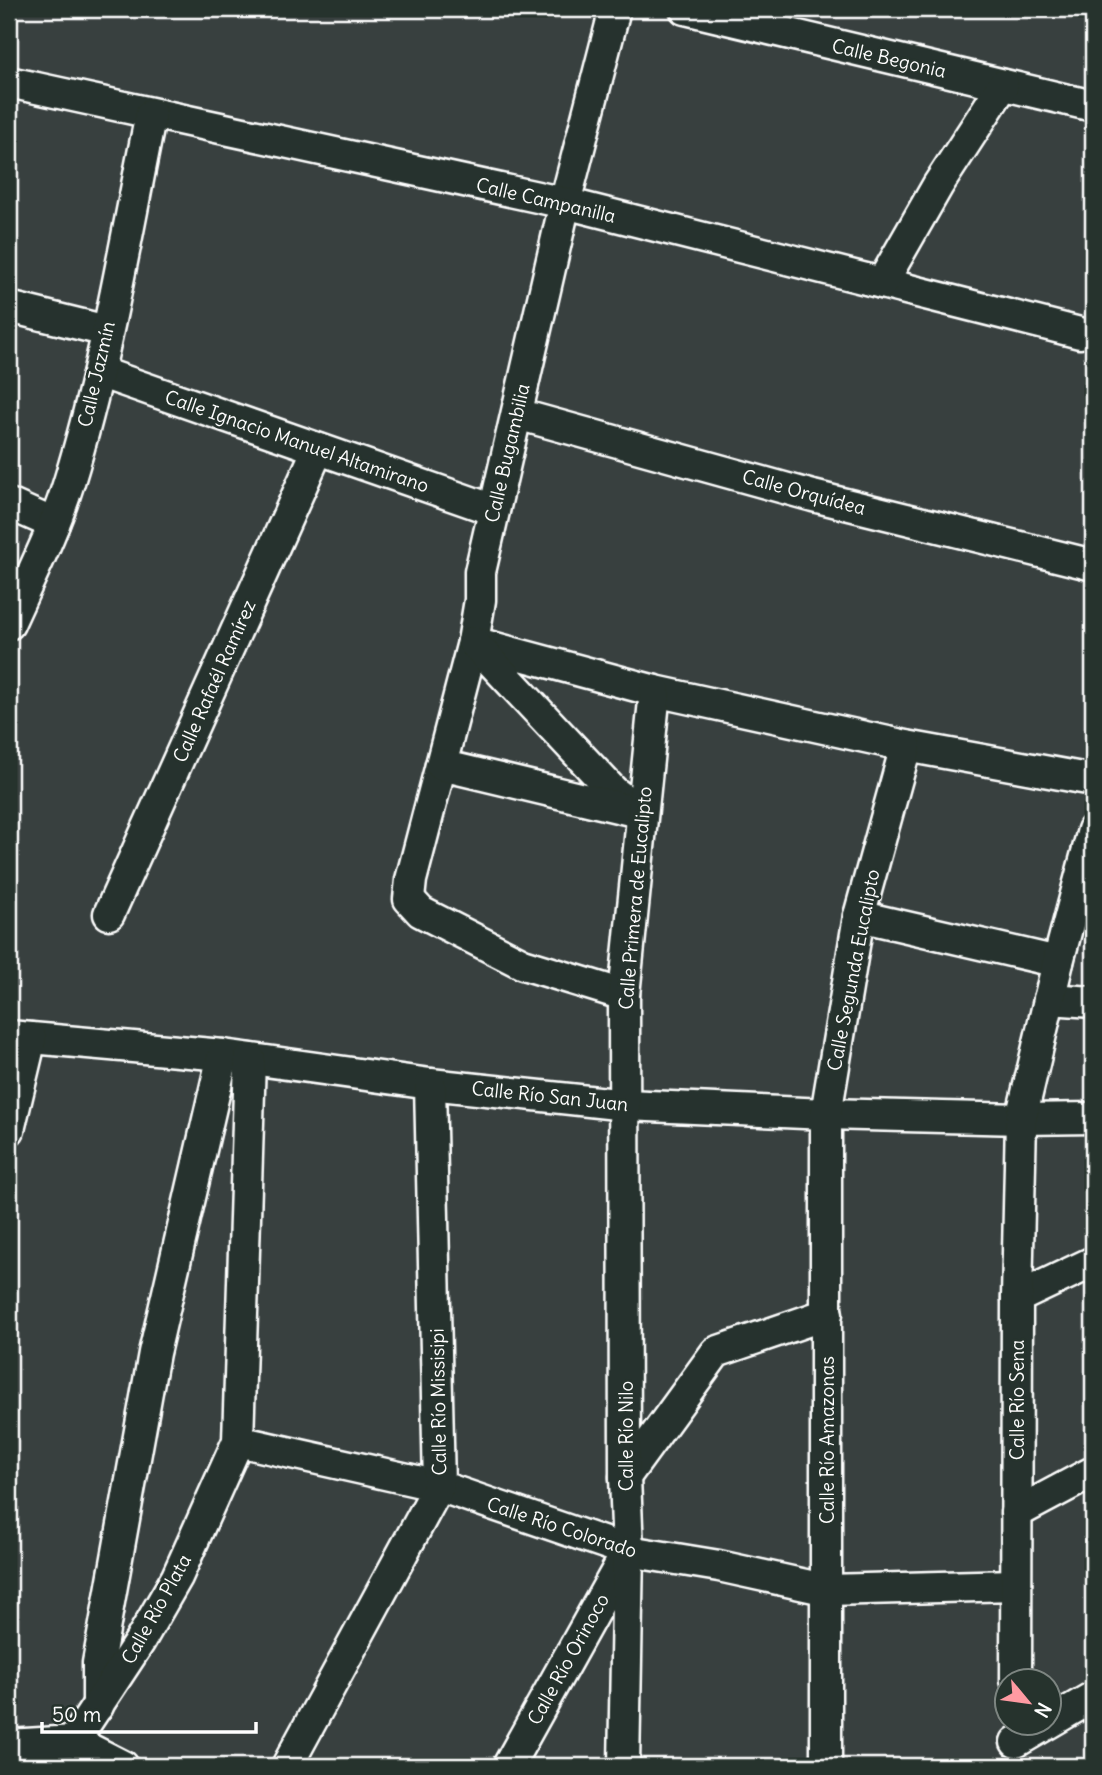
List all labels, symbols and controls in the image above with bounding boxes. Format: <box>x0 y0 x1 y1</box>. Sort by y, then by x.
street label: Calle Begonia <box>830 33 949 83</box>
street label: Calle Campanilla <box>474 172 618 228</box>
street label: Calle Jazmín <box>72 319 120 429</box>
street label: Calle Bugambilia <box>479 381 535 525</box>
street label: Calle Ignacio Manuel Altamirano <box>162 384 432 498</box>
street label: Calle Orquídea <box>740 464 868 520</box>
street label: Calle Rafaél Ramírez <box>167 596 261 766</box>
street label: Calle Primera de Eucalipto <box>613 785 657 1011</box>
street label: Calle Segunda Eucalipto <box>822 867 884 1073</box>
street label: Calle Río San Juan <box>470 1076 630 1116</box>
street label: Calle Río Missisipi <box>425 1328 451 1476</box>
street label: Calle Río Sena <box>1005 1340 1029 1460</box>
street label: Calle Río Amazonas <box>815 1356 839 1524</box>
street label: Calle Río Nilo <box>614 1381 638 1491</box>
street label: Calle Río Colorado <box>484 1491 640 1563</box>
street label: Calle Río Plata <box>116 1550 196 1668</box>
street label: Calle Río Orinoco <box>522 1589 614 1729</box>
north arrow <box>993 1666 1064 1736</box>
scale bar <box>42 1691 256 1735</box>
text: N <box>1029 1699 1057 1722</box>
text: 50 m <box>52 1701 101 1728</box>

